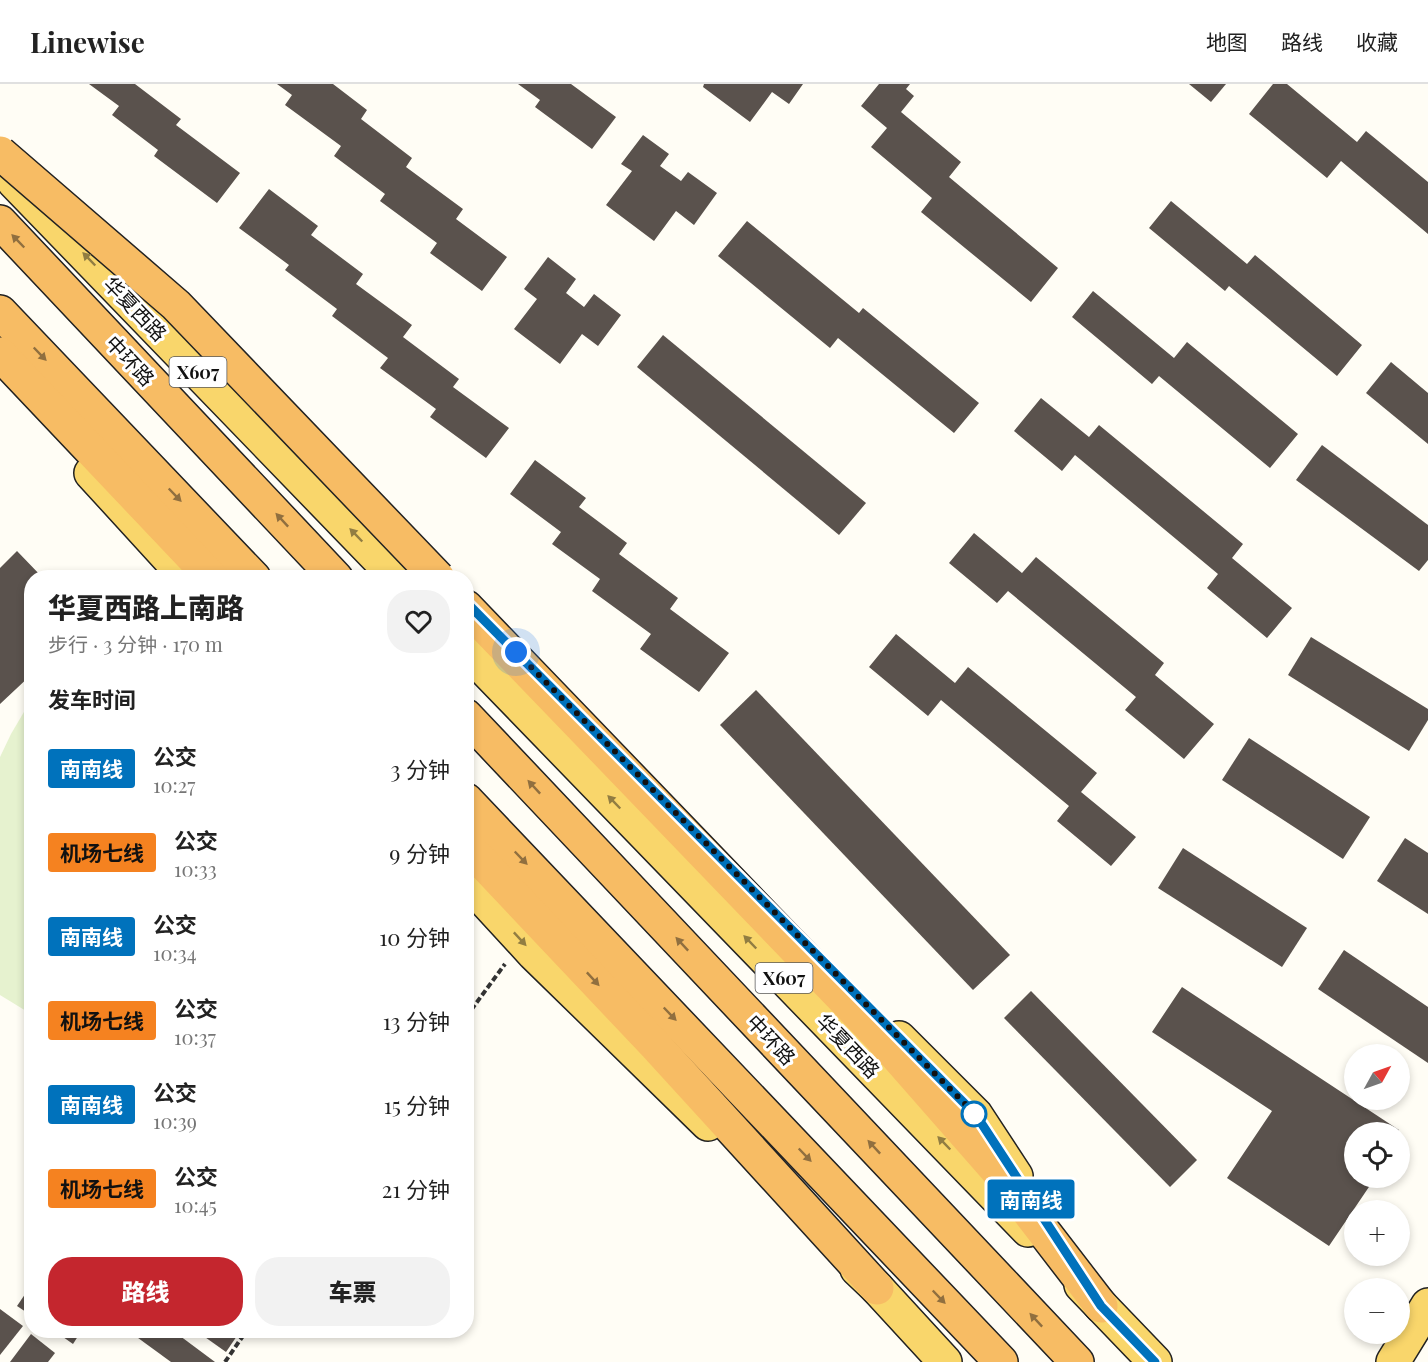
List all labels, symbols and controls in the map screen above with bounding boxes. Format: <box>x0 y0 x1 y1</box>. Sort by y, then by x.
text: Linewise <box>30 23 145 60</box>
text: 地图 <box>1206 27 1248 55</box>
text: 路线 <box>1281 27 1323 55</box>
text: 收藏 <box>1356 27 1398 55</box>
one-way arrow <box>11 233 25 248</box>
one-way arrow <box>83 253 97 267</box>
street label: 华夏西路 <box>99 270 173 346</box>
street label: 中环路 <box>101 329 161 391</box>
one-way arrow <box>33 347 47 361</box>
road number: X607 <box>170 357 226 387</box>
one-way arrow <box>168 488 182 503</box>
one-way arrow <box>275 513 289 527</box>
one-way arrow <box>349 528 363 543</box>
text: 华夏西路上南路 <box>48 588 244 625</box>
button: heart <box>387 590 450 653</box>
text: 步行 · 3 分钟 · 170 m <box>48 630 223 657</box>
your location <box>501 637 531 667</box>
text: 发车时间 <box>48 684 136 714</box>
text: 公交 <box>153 741 197 771</box>
text: 南南线 <box>60 754 123 782</box>
text: 3 分钟 <box>391 754 450 784</box>
text: 10:27 <box>153 771 195 798</box>
one-way arrow <box>527 780 541 795</box>
one-way arrow <box>607 795 621 810</box>
text: 公交 <box>174 825 218 855</box>
text: 机场七线 <box>60 838 144 866</box>
text: 9 分钟 <box>389 838 450 868</box>
one-way arrow <box>514 850 528 864</box>
text: 10:33 <box>174 855 217 882</box>
text: 公交 <box>153 909 197 939</box>
text: 南南线 <box>60 922 123 950</box>
text: 10 分钟 <box>379 922 450 952</box>
one-way arrow <box>513 932 527 946</box>
one-way arrow <box>743 936 757 950</box>
one-way arrow <box>675 937 689 952</box>
text: 10:34 <box>153 939 197 966</box>
road number: X607 <box>756 963 812 993</box>
one-way arrow <box>586 972 600 987</box>
text: 公交 <box>174 993 218 1023</box>
text: 机场七线 <box>60 1006 144 1034</box>
text: 13 分钟 <box>383 1006 450 1036</box>
one-way arrow <box>663 1007 677 1021</box>
street label: 华夏西路 <box>812 1007 886 1083</box>
street label: 中环路 <box>742 1008 802 1070</box>
text: 10:37 <box>174 1023 216 1050</box>
north arrow <box>1344 1044 1410 1110</box>
map controls <box>1344 1044 1410 1344</box>
text: 公交 <box>153 1077 197 1107</box>
text: 南南线 <box>60 1090 123 1118</box>
text: 15 分钟 <box>384 1090 450 1120</box>
unlabelled marker <box>961 1101 987 1127</box>
text: 10:39 <box>153 1107 197 1134</box>
button: locate <box>1344 1122 1410 1188</box>
one-way arrow <box>937 1136 951 1150</box>
one-way arrow <box>867 1140 881 1155</box>
one-way arrow <box>798 1148 812 1163</box>
text: 公交 <box>174 1161 218 1191</box>
text: 机场七线 <box>60 1174 144 1202</box>
text: 21 分钟 <box>382 1174 450 1204</box>
line badge: 南南线 <box>996 1180 1066 1218</box>
text: 南南线 <box>1000 1185 1063 1213</box>
text: 10:45 <box>174 1191 217 1218</box>
button: + <box>1344 1200 1410 1266</box>
button: 路线 <box>48 1257 243 1326</box>
button: 车票 <box>255 1257 450 1326</box>
button: − <box>1344 1278 1410 1344</box>
one-way arrow <box>932 1289 946 1303</box>
one-way arrow <box>1030 1313 1044 1327</box>

